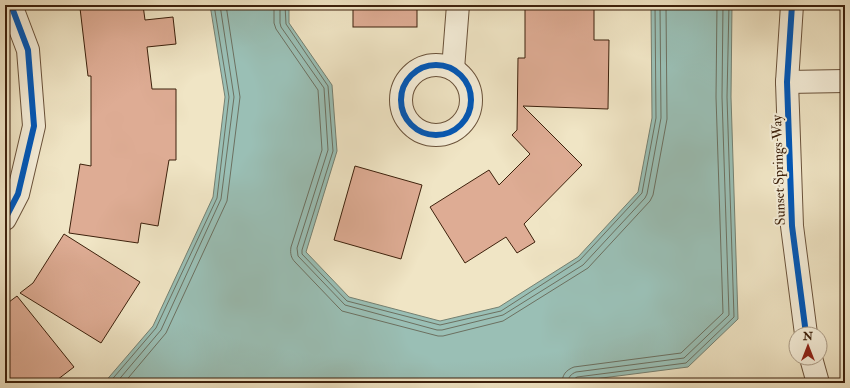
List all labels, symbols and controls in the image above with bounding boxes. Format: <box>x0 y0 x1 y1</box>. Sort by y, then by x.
street label: Sunset Springs Way <box>768 113 790 226</box>
north arrow <box>788 326 828 366</box>
text: N <box>802 330 814 343</box>

